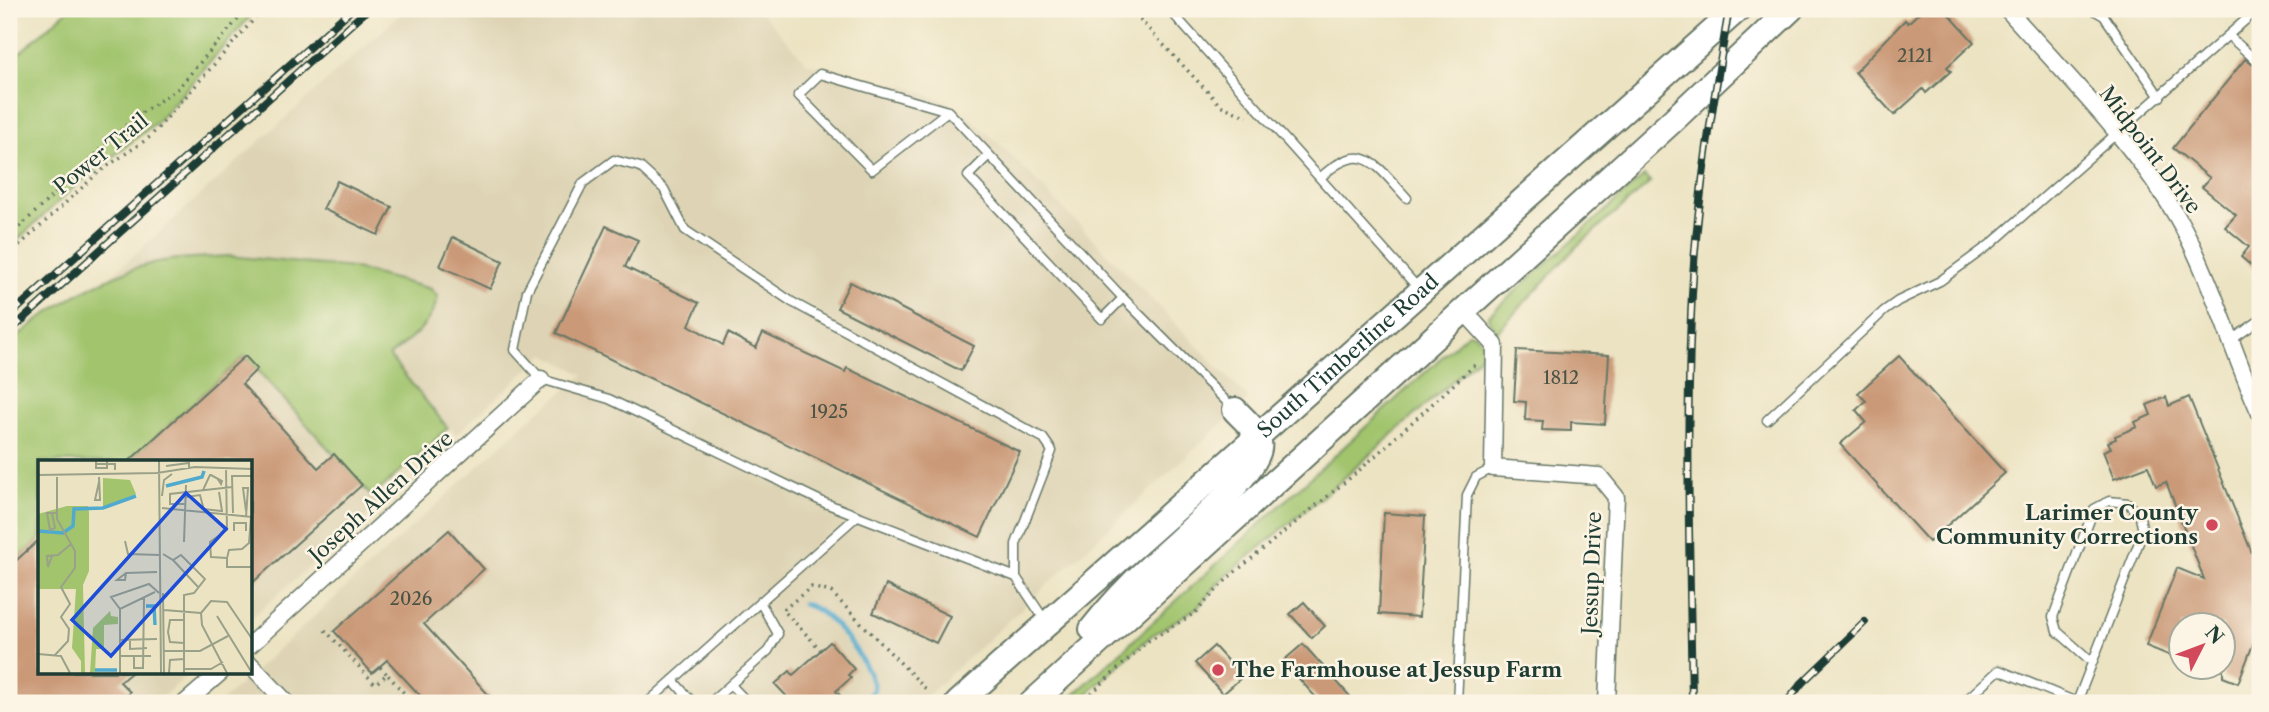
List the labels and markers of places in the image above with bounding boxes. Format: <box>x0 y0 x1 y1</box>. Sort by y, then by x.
place label: Larimer County Community Corrections <box>1936 500 2199 549</box>
marker: Larimer County Community Corrections <box>2204 517 2220 533</box>
place label: The Farmhouse at Jessup Farm <box>1232 657 1562 682</box>
marker: The Farmhouse at Jessup Farm <box>1210 662 1226 678</box>

